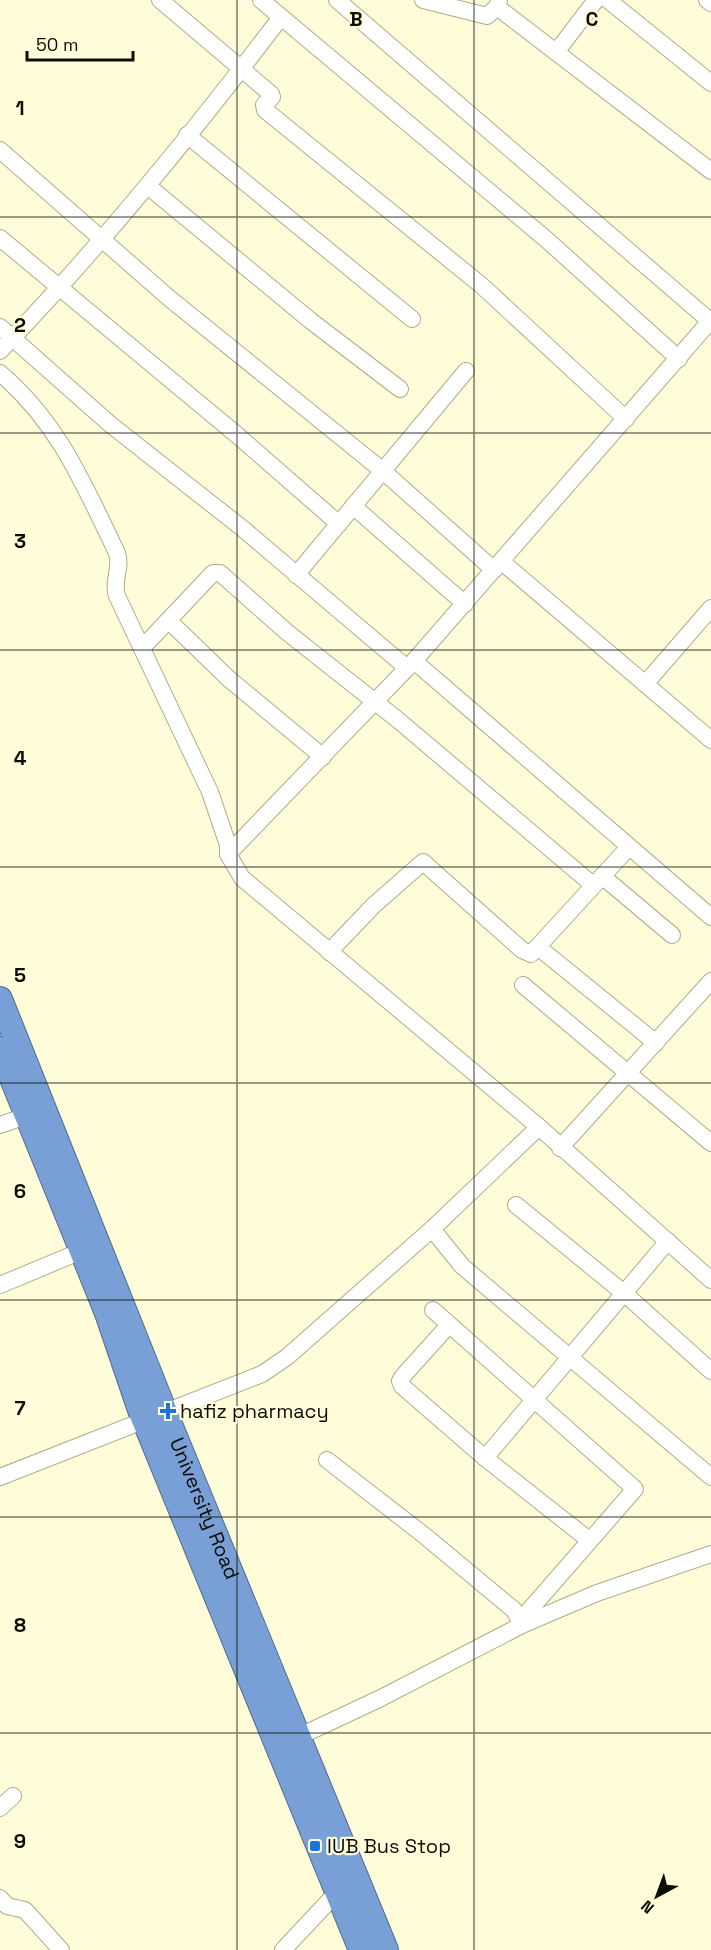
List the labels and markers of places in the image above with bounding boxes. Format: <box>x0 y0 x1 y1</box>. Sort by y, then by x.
place label: hafiz pharmacy <box>180 1398 329 1424</box>
marker: hafiz pharmacy <box>161 1404 175 1418</box>
place label: IUB Bus Stop <box>327 1833 451 1859</box>
marker: IUB Bus Stop <box>308 1839 322 1853</box>

